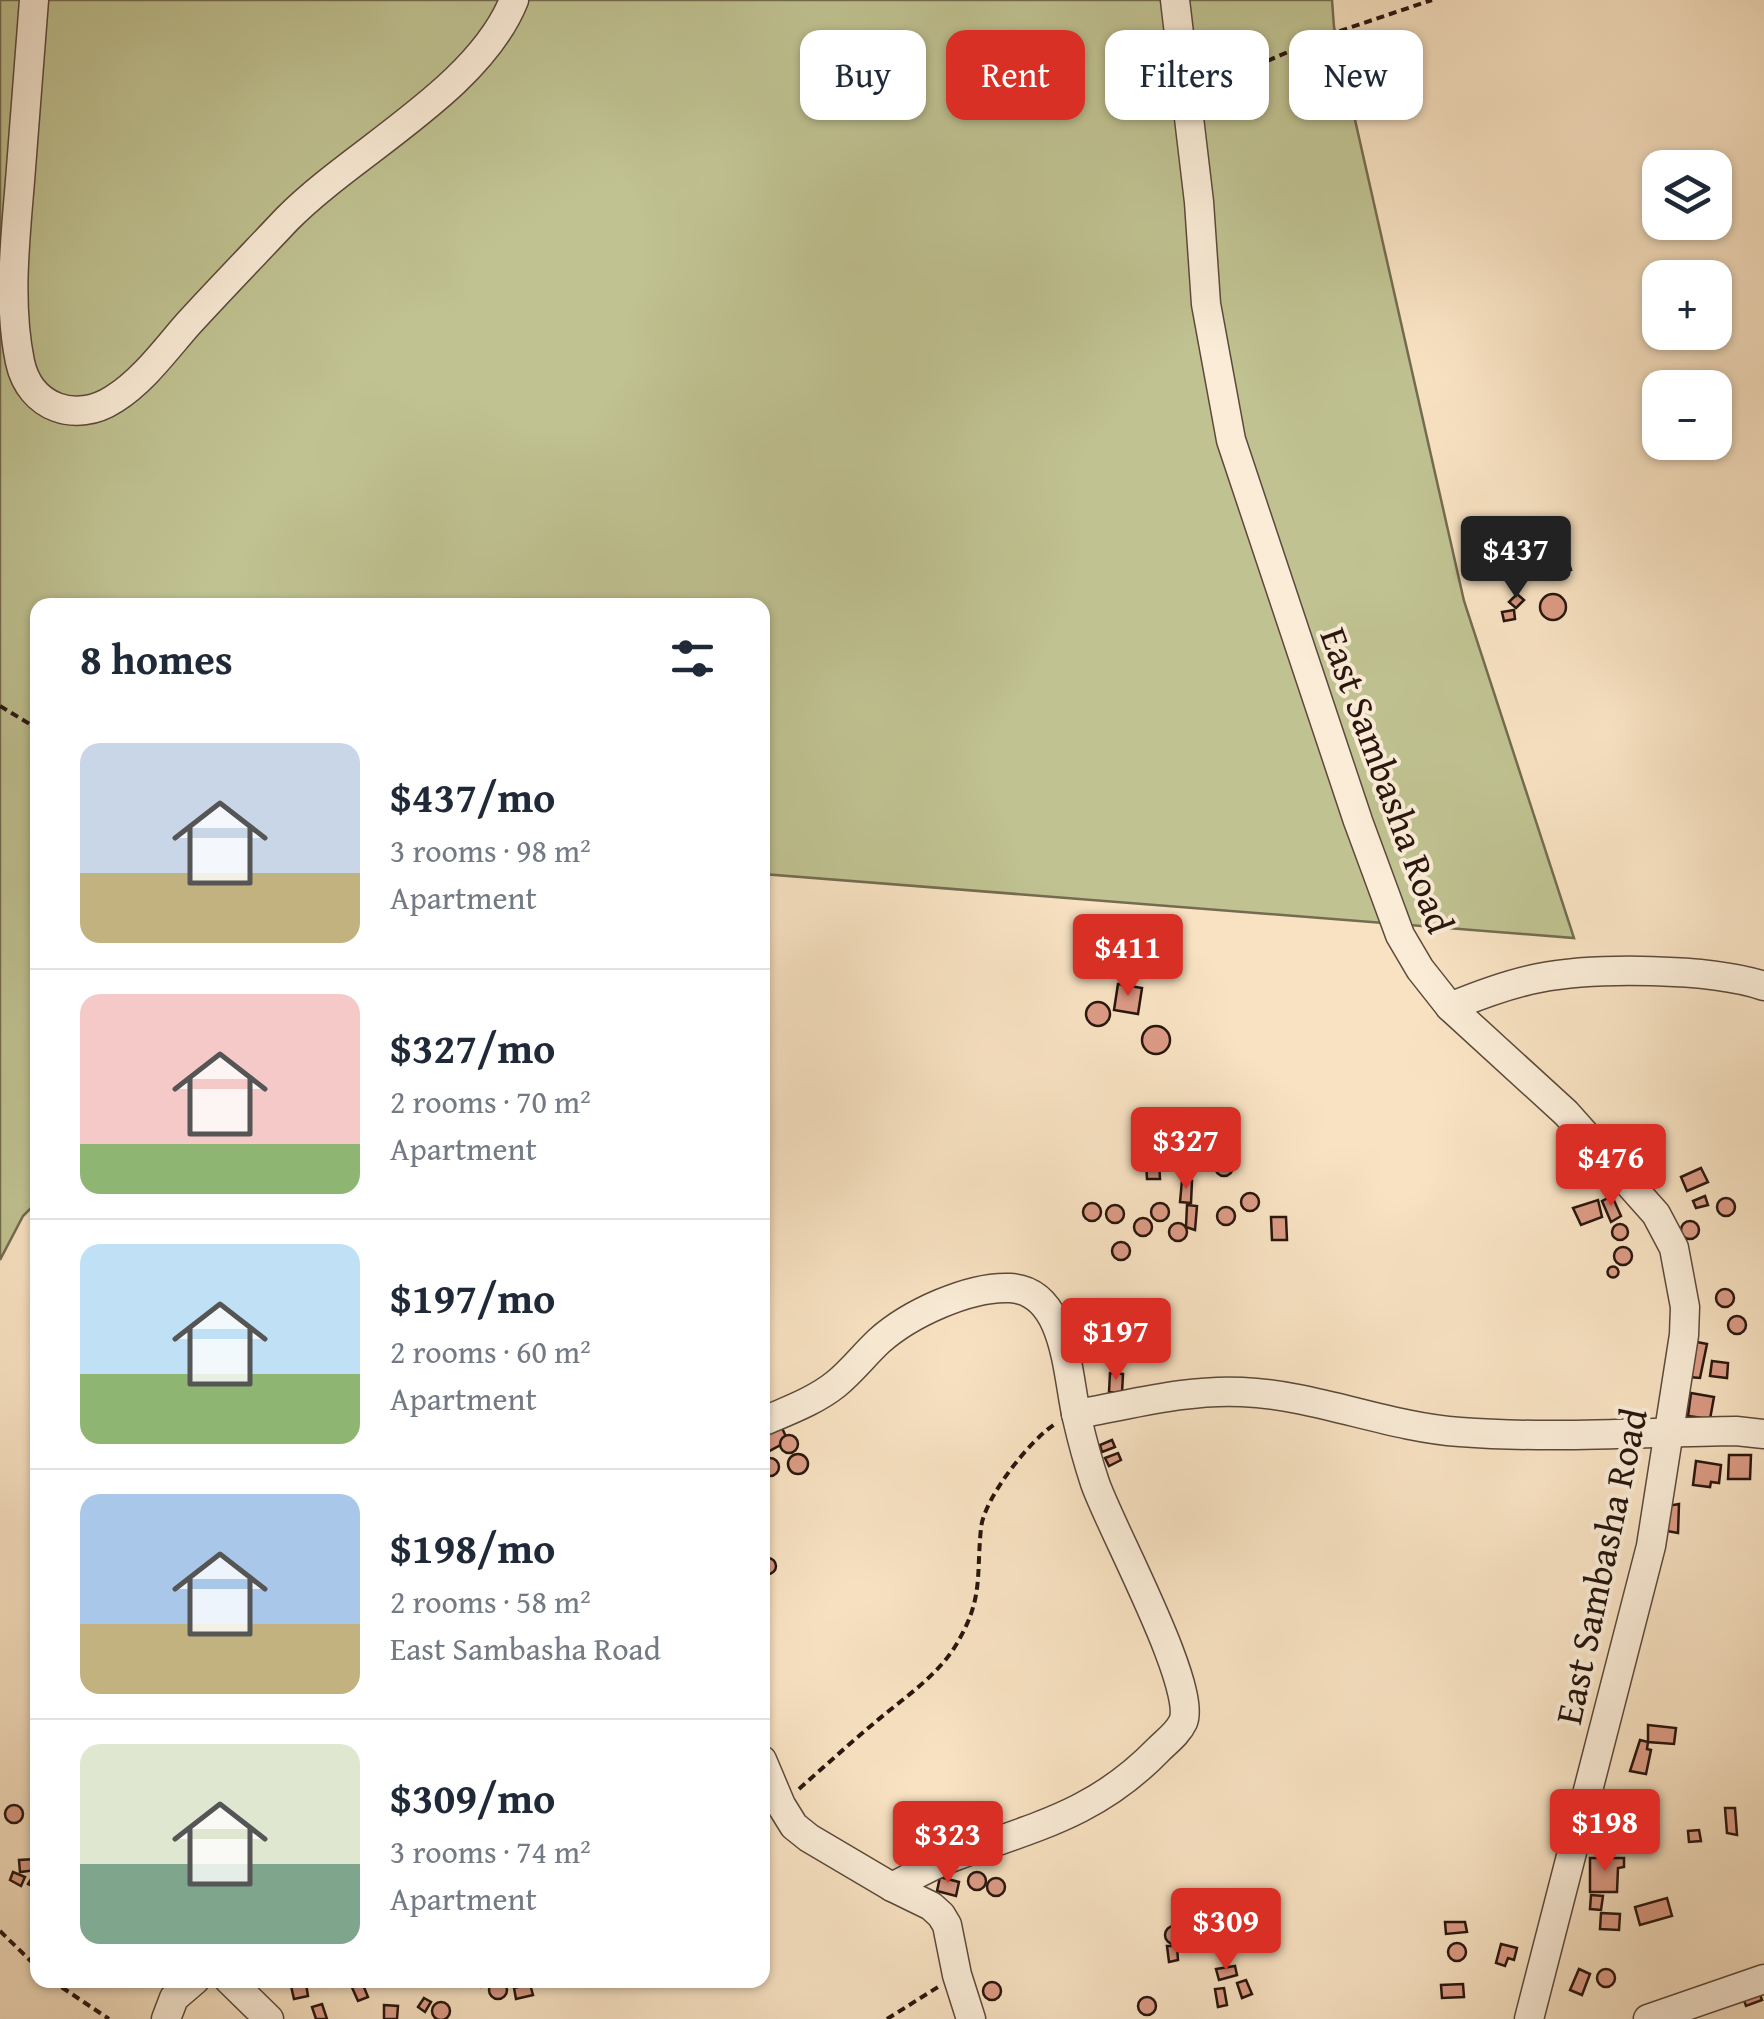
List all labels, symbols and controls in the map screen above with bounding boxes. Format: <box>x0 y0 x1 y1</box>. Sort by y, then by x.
chip: Buy <box>800 30 926 120</box>
chip: Rent <box>946 30 1085 120</box>
chip: Filters <box>1105 30 1269 120</box>
chip: New <box>1289 30 1423 120</box>
map controls <box>1642 150 1732 460</box>
button: layers <box>1642 150 1732 240</box>
button: + <box>1642 260 1732 350</box>
button: − <box>1642 370 1732 460</box>
pin: $437 <box>1457 516 1575 601</box>
text: $437 <box>1483 525 1549 572</box>
street label: East Sambasha Road <box>1307 619 1470 941</box>
text: 8 homes <box>80 628 233 689</box>
icon: filters <box>665 631 720 686</box>
text: $437/mo <box>390 766 555 827</box>
icon: home <box>160 783 280 903</box>
text: 3 rooms · 98 m² <box>390 827 591 874</box>
text: Apartment <box>390 874 537 921</box>
pin: $411 <box>1069 914 1187 999</box>
text: $411 <box>1095 923 1161 970</box>
text: $327/mo <box>390 1017 555 1078</box>
icon: home <box>160 1034 280 1154</box>
text: 2 rooms · 70 m² <box>390 1078 591 1125</box>
pin: $327 <box>1127 1107 1245 1192</box>
text: $327 <box>1153 1116 1219 1163</box>
pin: $476 <box>1552 1124 1670 1209</box>
text: Apartment <box>390 1125 537 1172</box>
text: $476 <box>1578 1133 1644 1180</box>
text: $197/mo <box>390 1267 555 1328</box>
icon: home <box>160 1284 280 1404</box>
pin: $197 <box>1057 1298 1175 1383</box>
text: $197 <box>1083 1307 1149 1354</box>
text: 2 rooms · 60 m² <box>390 1328 591 1375</box>
text: Apartment <box>390 1375 537 1422</box>
street label: East Sambasha Road <box>1539 1402 1661 1729</box>
text: $198/mo <box>390 1517 555 1578</box>
icon: home <box>160 1534 280 1654</box>
text: 2 rooms · 58 m² <box>390 1578 591 1625</box>
text: East Sambasha Road <box>390 1625 661 1672</box>
text: $309/mo <box>390 1767 555 1828</box>
icon: home <box>160 1784 280 1904</box>
pin: $198 <box>1546 1789 1664 1874</box>
text: $198 <box>1572 1798 1638 1845</box>
pin: $323 <box>889 1801 1007 1886</box>
text: $323 <box>915 1810 981 1857</box>
text: 3 rooms · 74 m² <box>390 1828 591 1875</box>
text: Apartment <box>390 1875 537 1922</box>
pin: $309 <box>1167 1888 1285 1973</box>
text: $309 <box>1193 1897 1259 1944</box>

